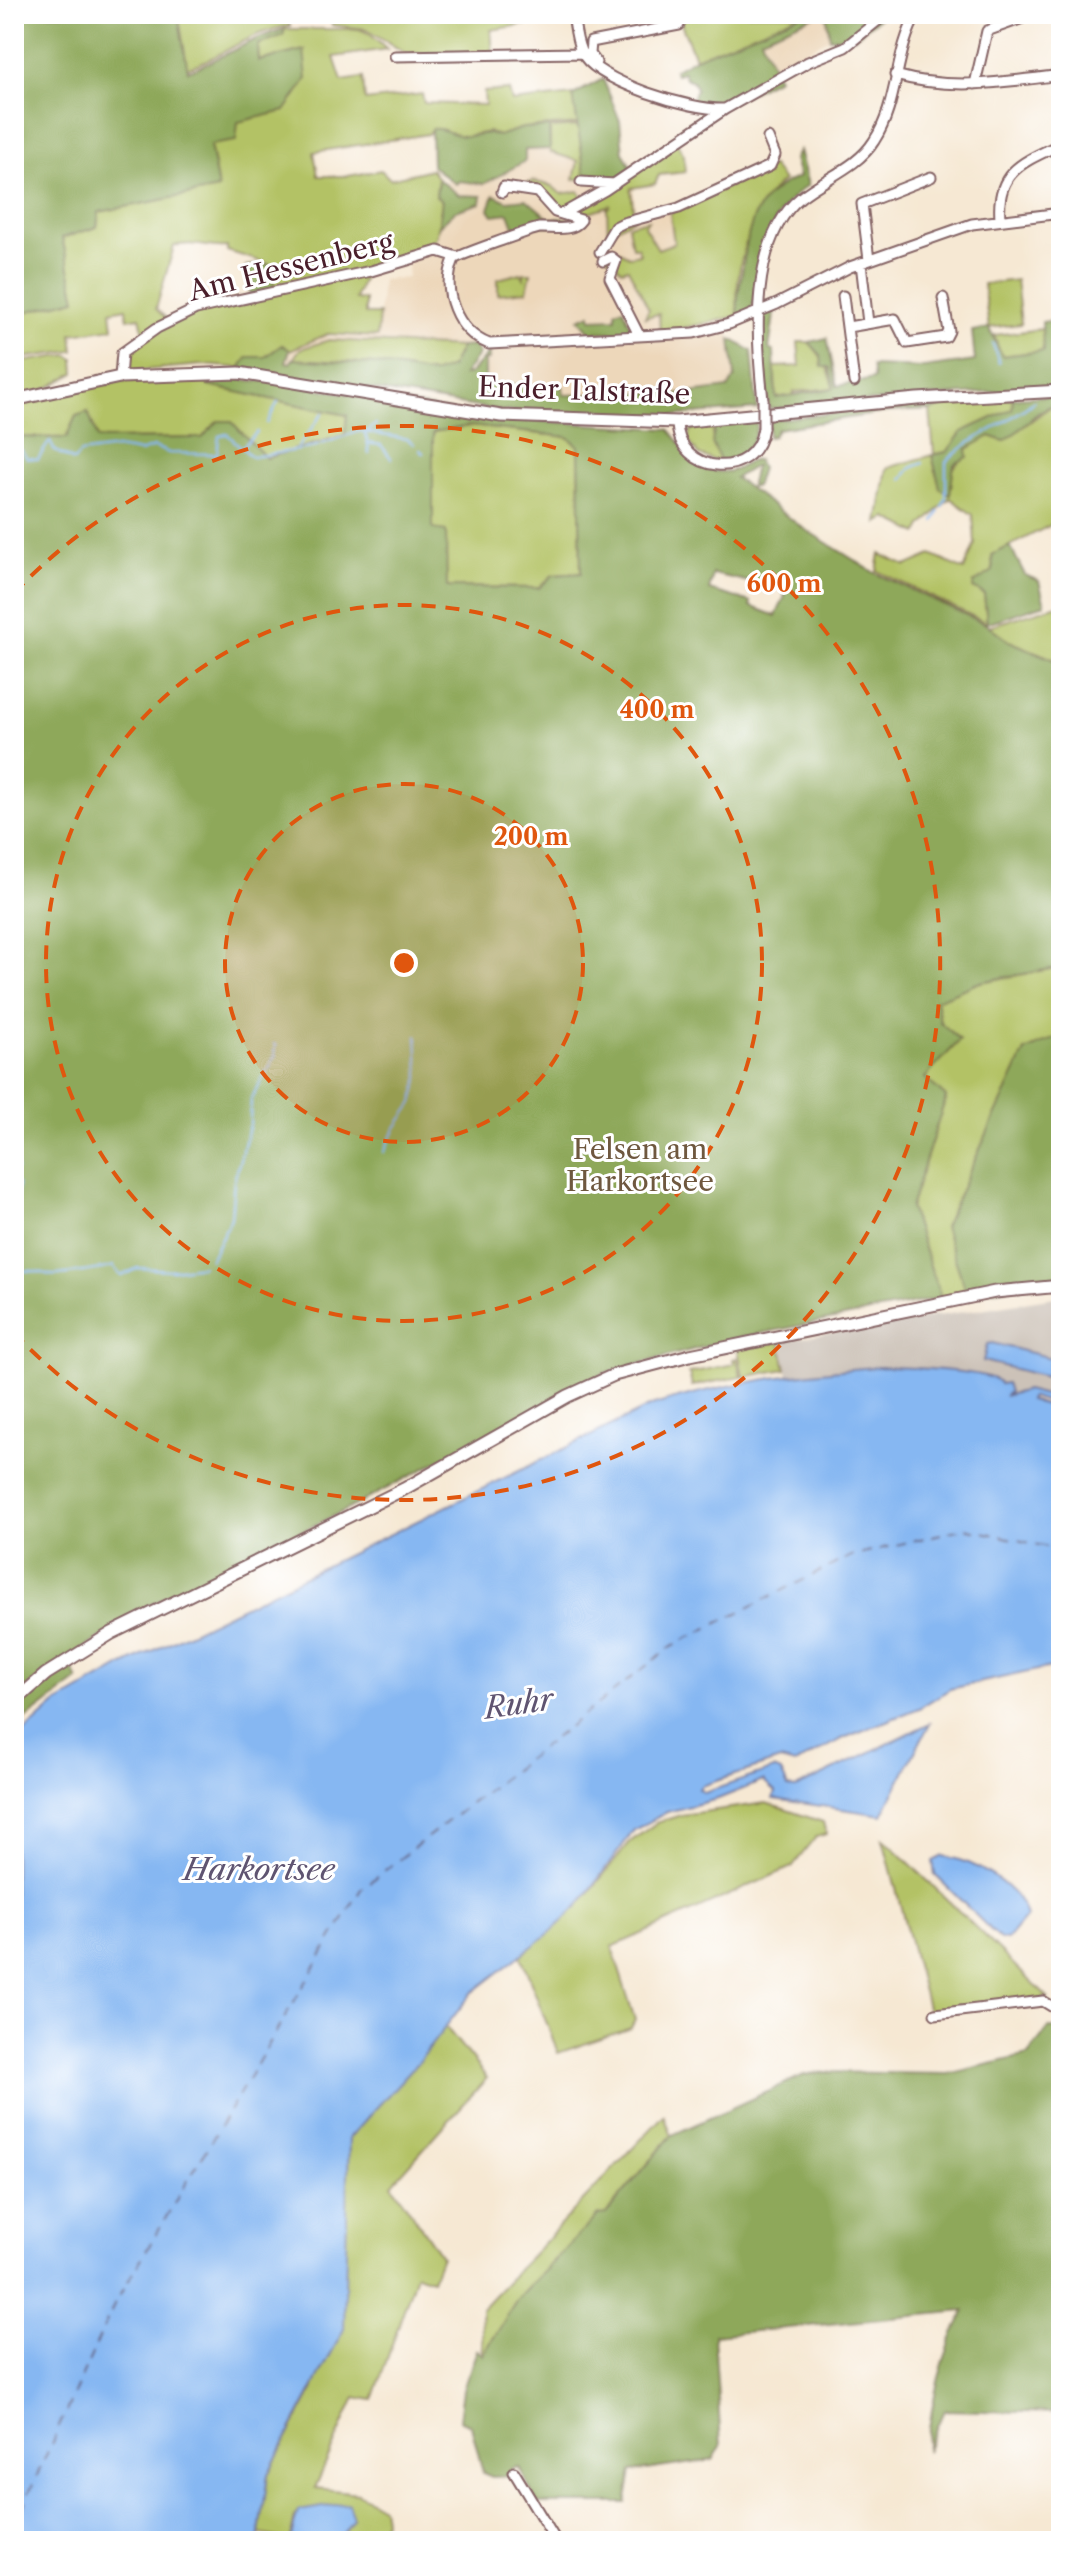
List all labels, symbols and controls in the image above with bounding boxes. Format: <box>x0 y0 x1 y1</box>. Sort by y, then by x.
street label: Am Hessenberg <box>184 224 397 308</box>
street label: Ender Talstraße <box>477 369 691 411</box>
text: 600 m <box>747 569 821 598</box>
text: 400 m <box>620 695 694 724</box>
text: 200 m <box>494 822 568 851</box>
centre of rings <box>390 949 418 977</box>
park label: Felsen am Harkortsee <box>566 1132 714 1198</box>
water label: Ruhr <box>480 1680 558 1727</box>
water label: Harkortsee <box>181 1851 336 1888</box>

